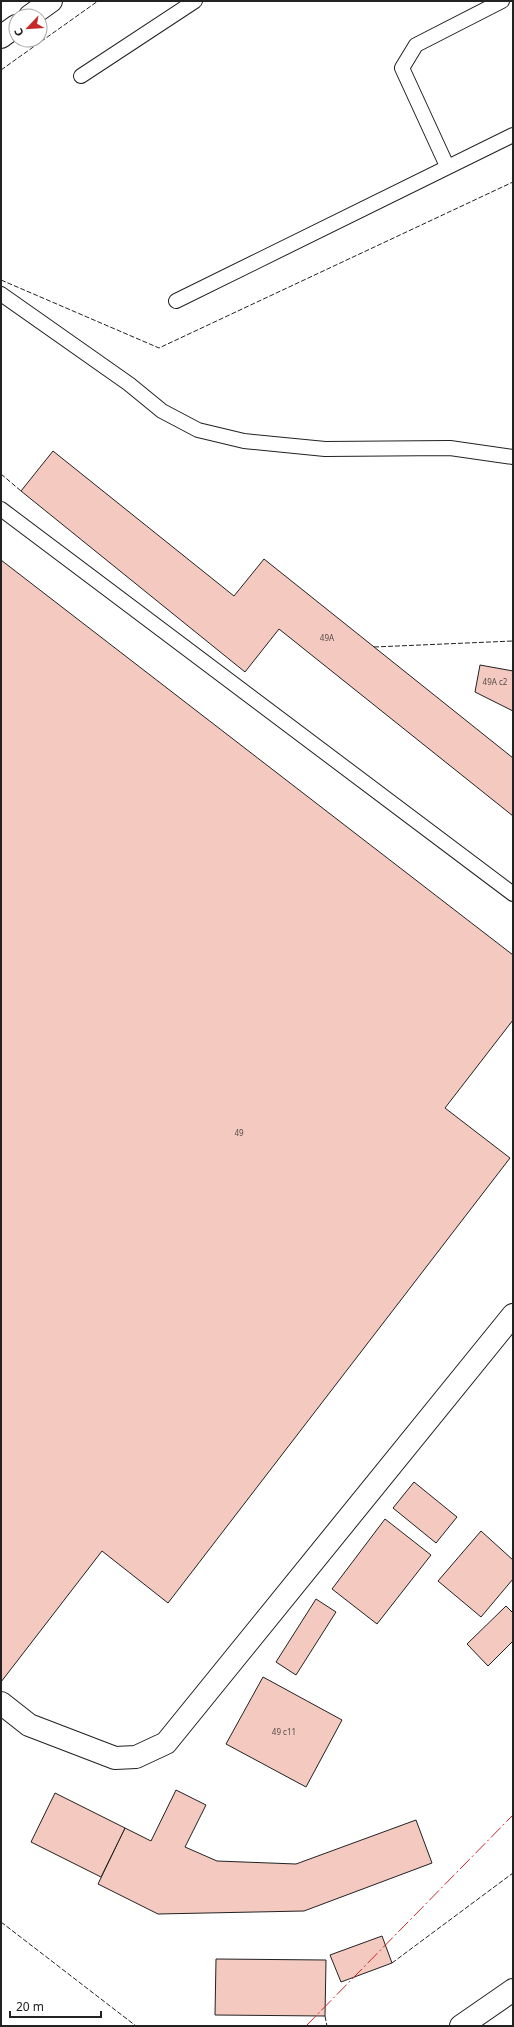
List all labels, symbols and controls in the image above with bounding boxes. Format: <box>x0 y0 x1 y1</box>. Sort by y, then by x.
north arrow <box>8 8 48 48</box>
text: С <box>10 26 27 39</box>
house number: 49А <box>320 632 335 643</box>
house number: 49А с2 <box>483 676 508 687</box>
house number: 49 <box>234 1127 244 1138</box>
house number: 49 с11 <box>272 1726 296 1737</box>
scale bar <box>10 1993 101 2019</box>
text: 20 m <box>16 1998 44 2015</box>

